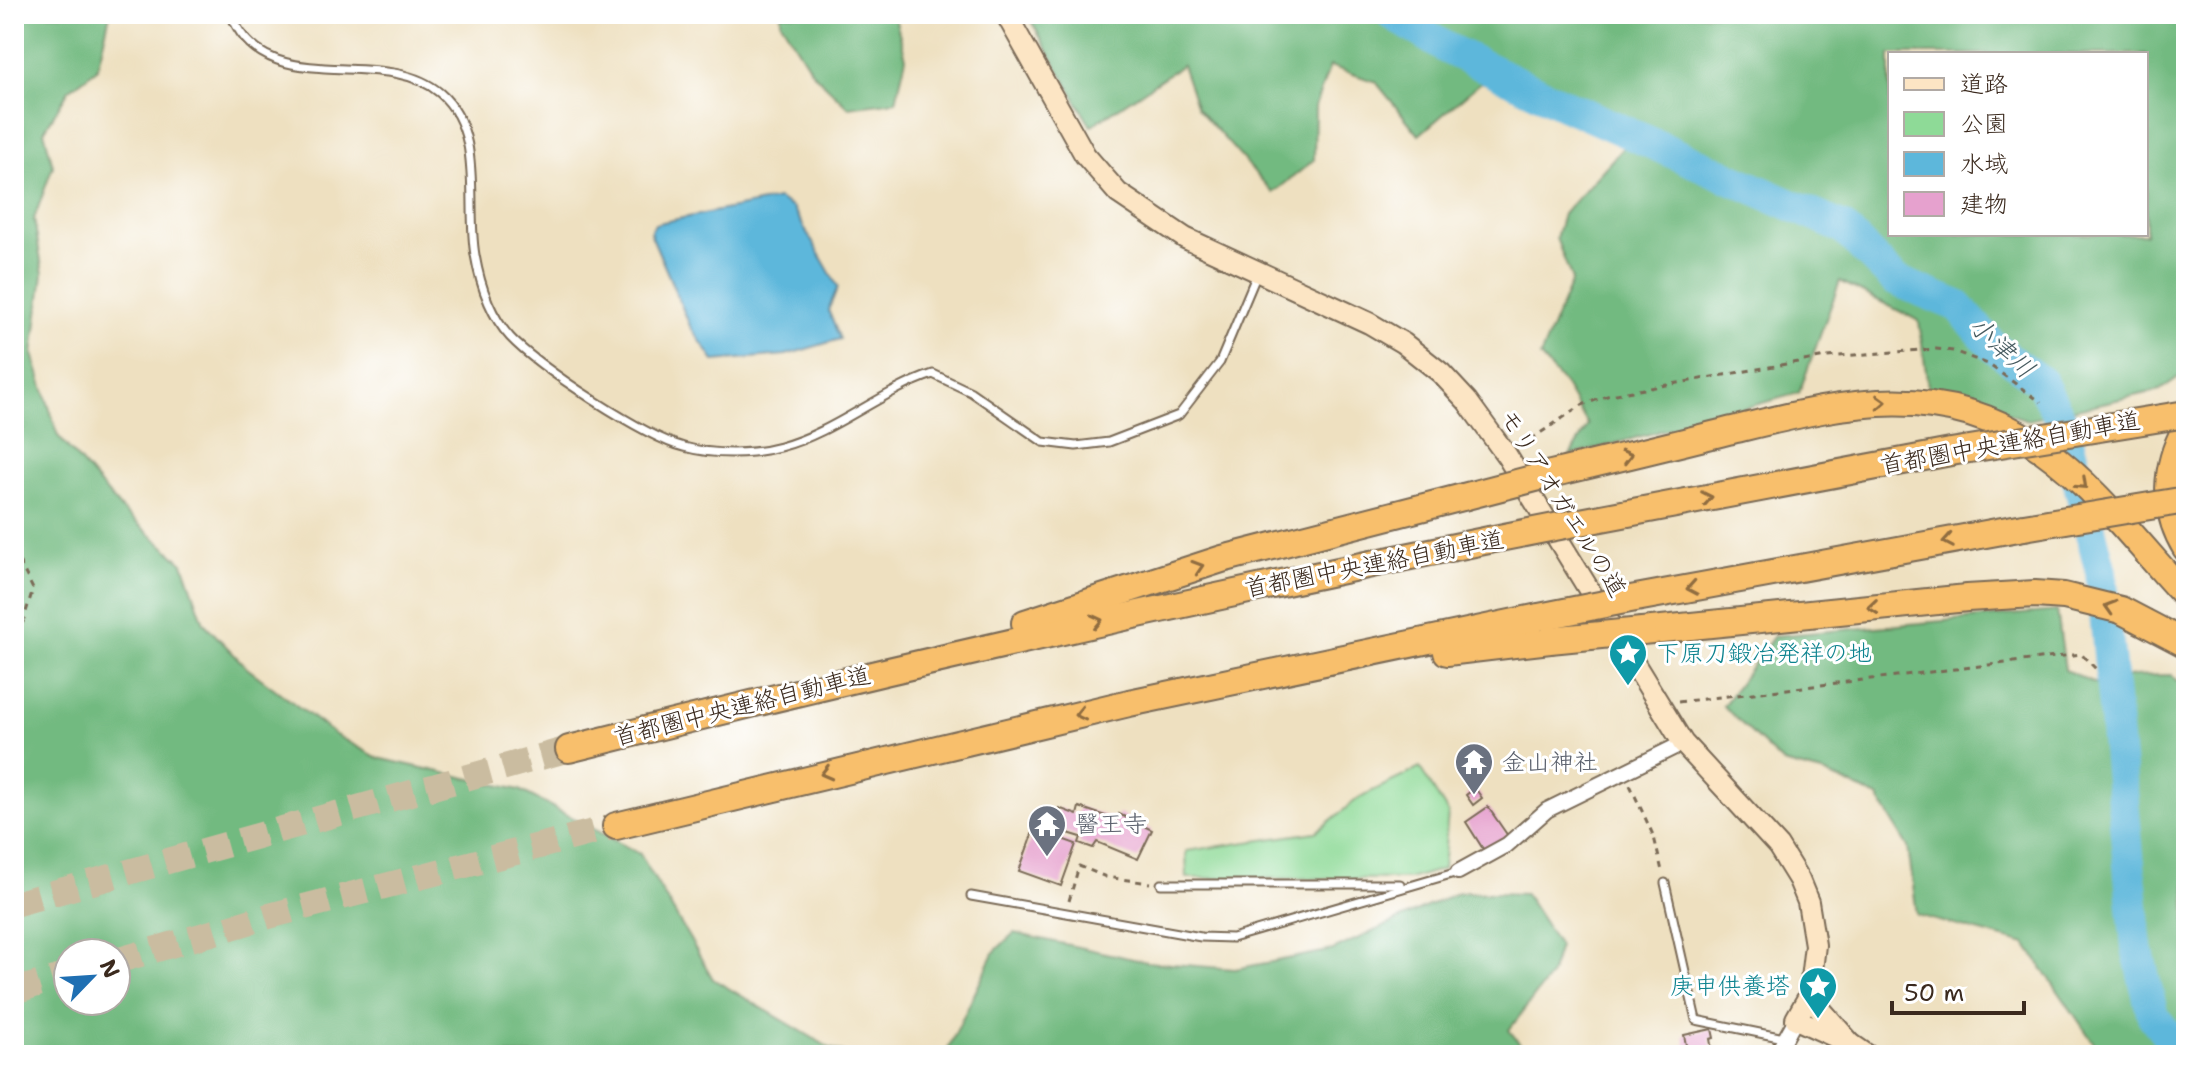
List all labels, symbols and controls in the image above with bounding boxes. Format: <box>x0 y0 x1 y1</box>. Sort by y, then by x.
legend <box>1888 52 2148 236</box>
text: 道路 <box>1960 68 2008 100</box>
text: 公園 <box>1960 108 2008 140</box>
text: 水域 <box>1960 148 2008 180</box>
text: 建物 <box>1960 188 2008 220</box>
water label: 小津川 <box>1962 308 2043 386</box>
one-way arrow <box>1875 393 1888 410</box>
street label: モリアオガエルの道 <box>1492 403 1634 603</box>
street label: 首都圏中央連絡自動車道 <box>1877 404 2143 482</box>
one-way arrow <box>1619 448 1633 465</box>
one-way arrow <box>2073 475 2087 490</box>
one-way arrow <box>1700 491 1714 508</box>
street label: 首都圏中央連絡自動車道 <box>1241 523 1507 605</box>
one-way arrow <box>1941 532 1954 549</box>
one-way arrow <box>1191 560 1205 576</box>
one-way arrow <box>1685 578 1698 595</box>
one-way arrow <box>1866 599 1879 616</box>
one-way arrow <box>2103 600 2117 616</box>
one-way arrow <box>1090 614 1104 631</box>
place icon: 下原刀鍛冶発祥の地 <box>1607 632 1649 687</box>
place label: 下原刀鍛冶発祥の地 <box>1656 637 1872 669</box>
street label: 首都圏中央連絡自動車道 <box>610 659 874 753</box>
one-way arrow <box>1073 705 1087 722</box>
temple icon: 金山神社 <box>1453 741 1495 796</box>
place label: 金山神社 <box>1502 746 1598 778</box>
one-way arrow <box>820 764 834 781</box>
temple icon: 醫王寺 <box>1026 803 1068 858</box>
place label: 醫王寺 <box>1075 808 1147 840</box>
north arrow <box>52 937 132 1017</box>
text: N <box>93 955 126 983</box>
place icon: 庚申供養塔 <box>1797 965 1839 1020</box>
scale bar <box>1892 965 2024 1015</box>
place label: 庚申供養塔 <box>1670 970 1790 1002</box>
text: 50 m <box>1904 977 1964 1009</box>

